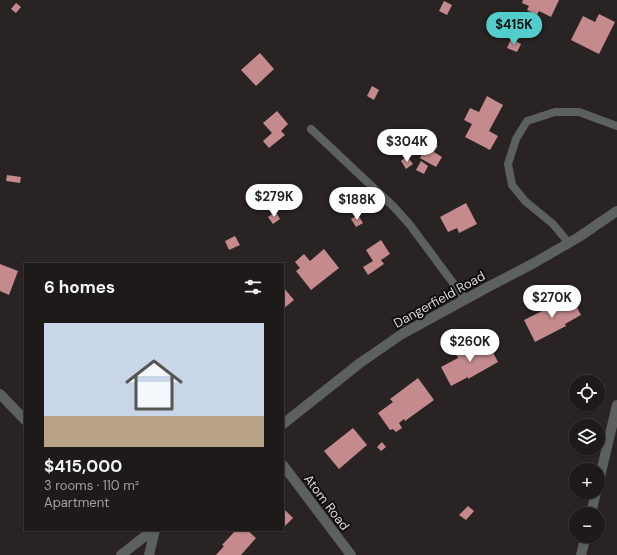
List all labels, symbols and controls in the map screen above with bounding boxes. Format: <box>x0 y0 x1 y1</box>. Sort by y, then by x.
pin: $415K <box>486 12 542 46</box>
text: $415K <box>495 16 533 33</box>
pin: $304K <box>379 129 435 163</box>
text: $304K <box>386 133 428 150</box>
pin: $279K <box>246 184 302 218</box>
pin: $188K <box>329 187 385 221</box>
text: $279K <box>255 188 293 205</box>
text: $188K <box>338 191 376 208</box>
street label: Dangerfield Road <box>390 267 488 332</box>
text: 6 homes <box>44 276 115 298</box>
icon: filters <box>242 276 264 298</box>
pin: $270K <box>524 285 580 319</box>
text: $270K <box>532 289 572 306</box>
pin: $260K <box>442 329 498 363</box>
text: $260K <box>449 333 491 350</box>
icon: home <box>118 349 190 421</box>
map controls <box>569 375 605 543</box>
button: locate <box>569 375 605 411</box>
button: layers <box>569 419 605 455</box>
text: $415,000 <box>44 455 122 477</box>
button: + <box>569 463 605 499</box>
street label: Atom Road <box>300 471 353 534</box>
text: 3 rooms · 110 m² <box>44 477 139 494</box>
text: Apartment <box>44 494 109 511</box>
button: − <box>569 507 605 543</box>

